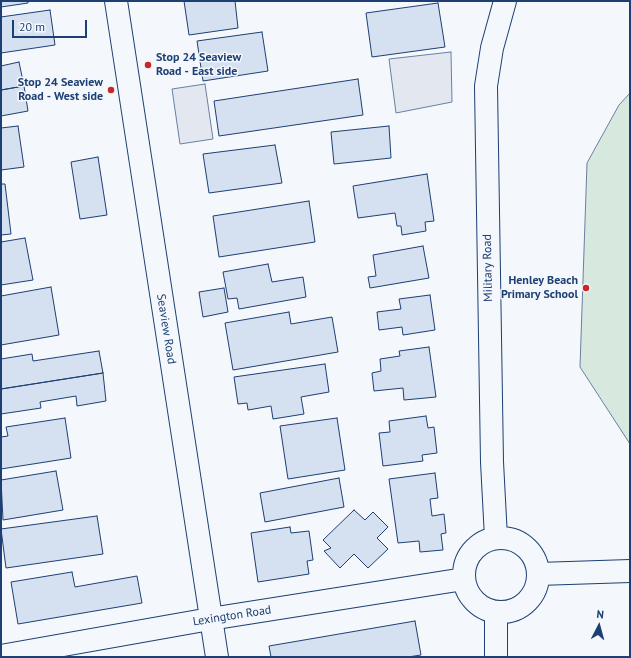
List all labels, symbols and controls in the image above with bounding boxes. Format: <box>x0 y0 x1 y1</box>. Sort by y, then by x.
scale bar <box>14 12 89 38</box>
text: 20 m <box>19 19 45 34</box>
place label: Stop 24 Seaview Road - East side <box>156 51 241 79</box>
marker: Stop 24 Seaview Road - East side <box>143 60 153 70</box>
place label: Stop 24 Seaview Road - West side <box>18 76 103 104</box>
marker: Stop 24 Seaview Road - West side <box>106 85 116 95</box>
street label: Military Road <box>480 234 496 302</box>
place label: Henley Beach Primary School <box>501 274 578 302</box>
marker: Henley Beach Primary School <box>581 283 591 293</box>
street label: Seaview Road <box>153 293 179 365</box>
street label: Lexington Road <box>192 603 272 629</box>
north arrow <box>579 606 619 646</box>
text: N <box>596 607 605 621</box>

